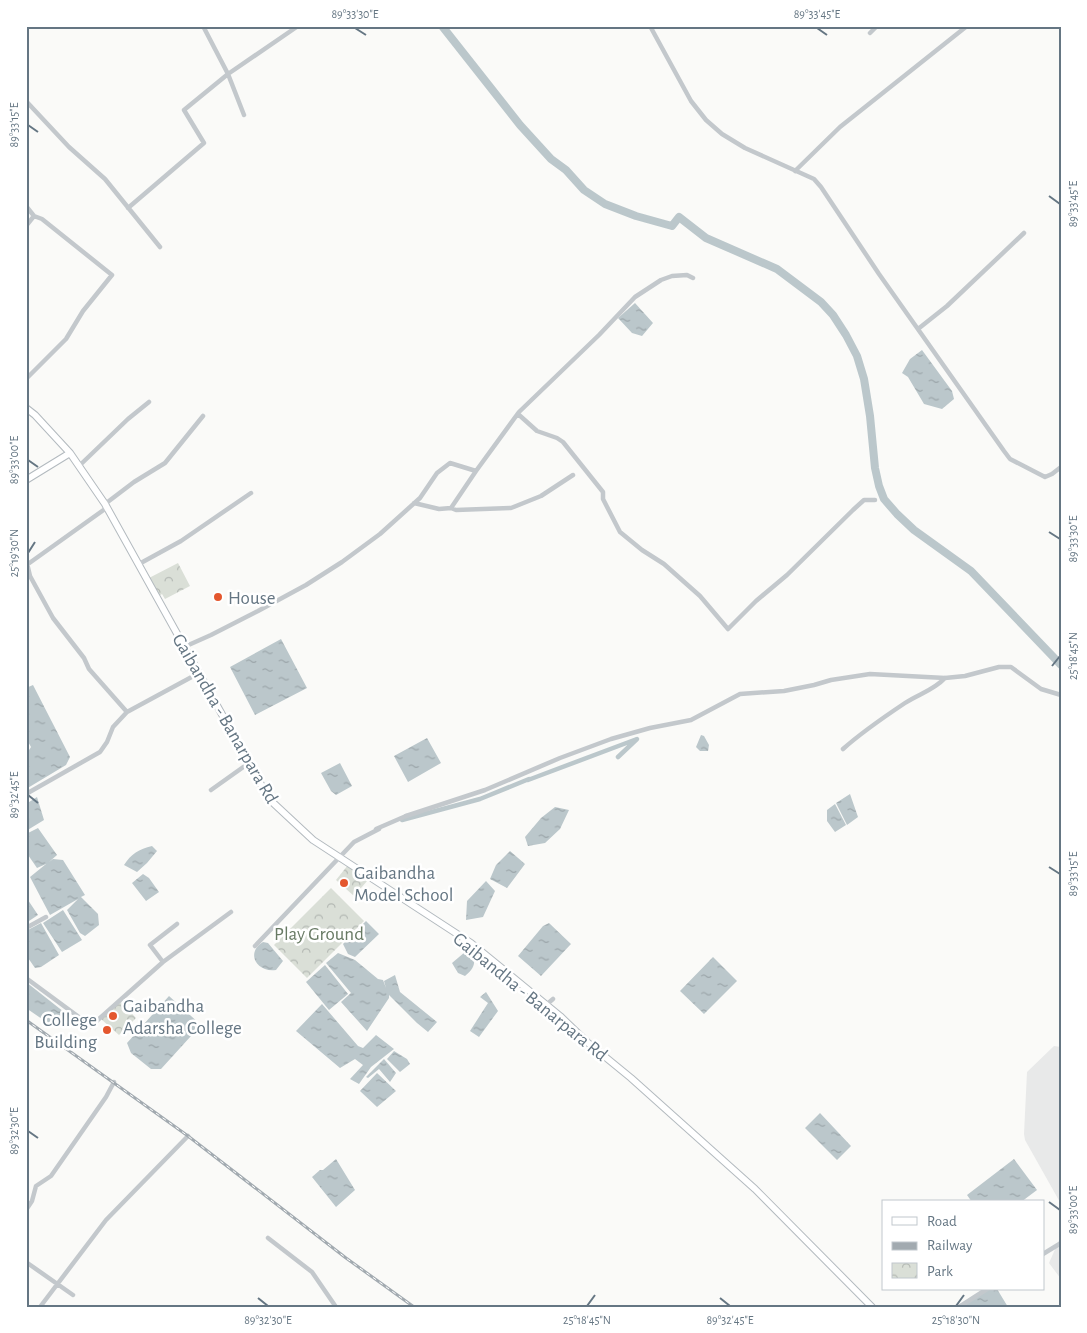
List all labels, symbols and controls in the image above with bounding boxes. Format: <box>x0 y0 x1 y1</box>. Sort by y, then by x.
text: 89°33'30"E <box>331 8 379 20</box>
text: 89°33'45"E <box>794 8 841 20</box>
text: 89°33'15"E <box>8 102 20 148</box>
text: 89°33'45"E <box>1067 180 1079 227</box>
text: 89°33'00"E <box>8 436 20 484</box>
text: 89°33'30"E <box>1067 515 1079 563</box>
text: 25°19'30"N <box>8 529 20 577</box>
place label: House <box>228 589 275 608</box>
marker: House <box>212 591 224 603</box>
street label: Gaibandha - Banarpara Rd <box>168 631 281 807</box>
text: 25°18'45"N <box>1067 632 1079 680</box>
text: 89°32'45"E <box>8 771 20 819</box>
text: 89°33'15"E <box>1067 851 1079 897</box>
place label: Gaibandha Model School <box>354 864 454 905</box>
marker: Gaibandha Model School <box>338 877 350 889</box>
park label: Play Ground <box>274 925 364 944</box>
street label: Gaibandha - Banarpara Rd <box>449 929 611 1065</box>
place label: Gaibandha Adarsha College <box>123 997 242 1038</box>
marker: Gaibandha Adarsha College <box>107 1010 119 1022</box>
place label: College Building <box>34 1011 98 1052</box>
marker: College Building <box>101 1024 113 1036</box>
text: 89°32'30"E <box>8 1107 20 1155</box>
text: 89°33'00"E <box>1067 1186 1079 1234</box>
legend <box>882 1200 1044 1290</box>
text: Road <box>927 1214 957 1229</box>
text: Railway <box>927 1238 973 1253</box>
text: Park <box>927 1264 953 1279</box>
text: 89°32'30"E <box>244 1314 292 1326</box>
text: 25°18'45"N <box>563 1314 611 1326</box>
text: 89°32'45"E <box>706 1314 754 1326</box>
text: 25°18'30"N <box>932 1314 980 1326</box>

